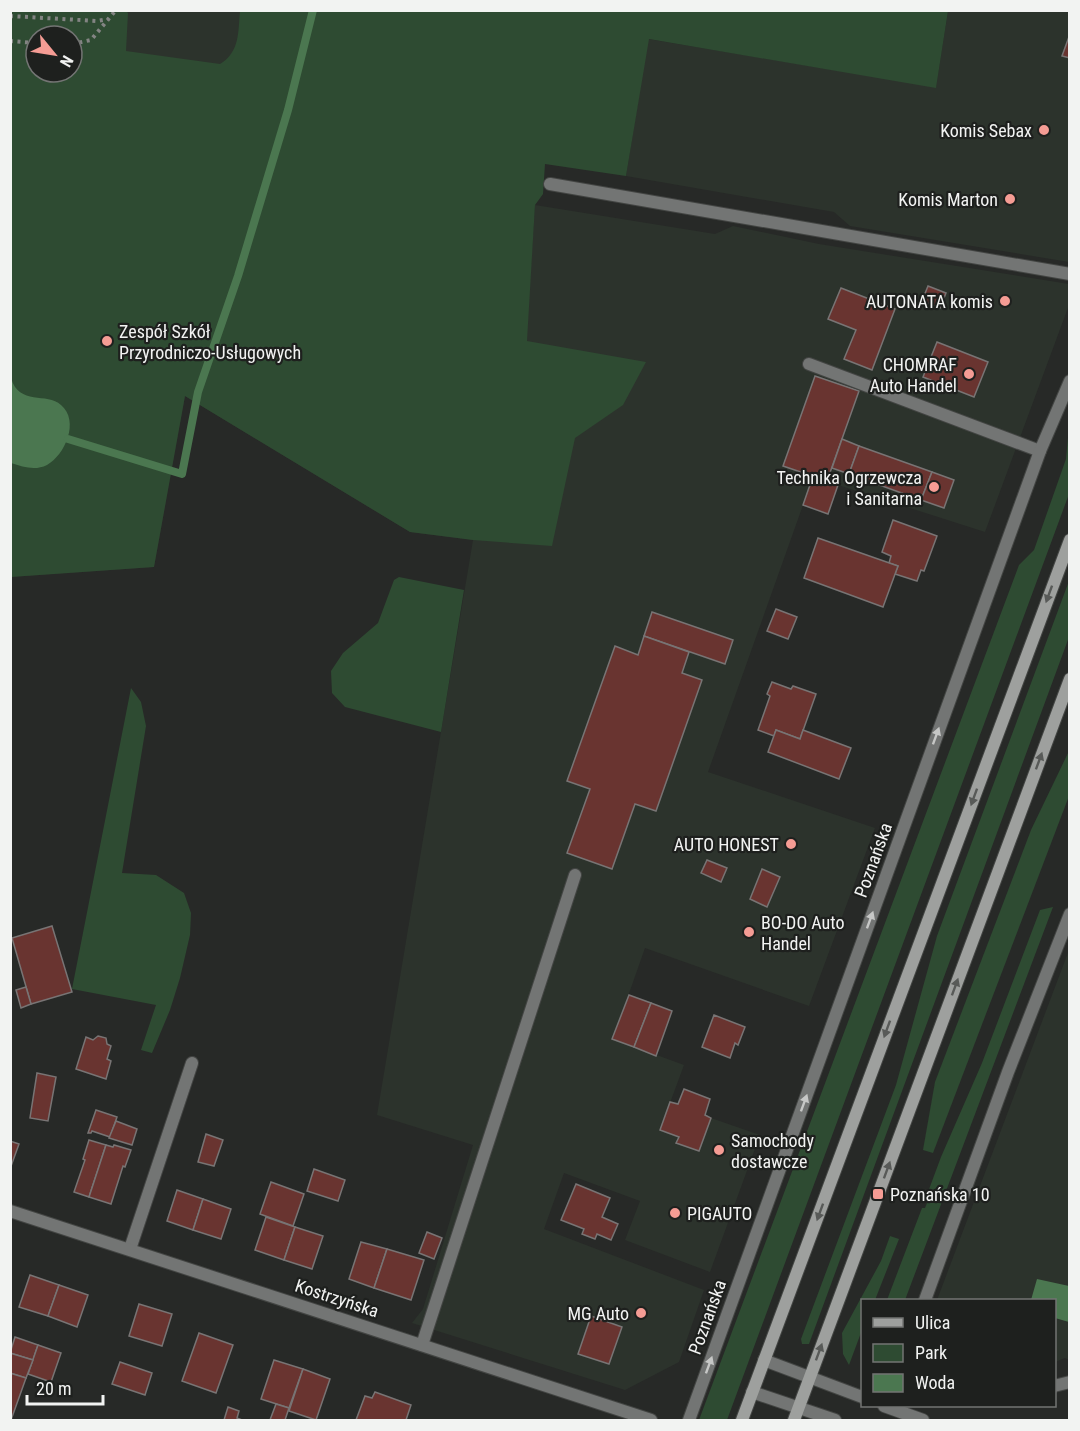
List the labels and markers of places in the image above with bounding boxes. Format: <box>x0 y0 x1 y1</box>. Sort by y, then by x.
place label: Komis Sebax <box>940 120 1032 141</box>
marker: Komis Sebax <box>1037 123 1051 137</box>
place label: Komis Marton <box>898 189 998 210</box>
marker: Komis Marton <box>1003 192 1017 206</box>
place label: AUTONATA komis <box>866 291 993 312</box>
marker: AUTONATA komis <box>998 294 1012 308</box>
place label: Zespół Szkół Przyrodniczo-Usługowych <box>119 321 301 363</box>
marker: Zespół Szkół Przyrodniczo-Usługowych <box>100 334 114 348</box>
place label: CHOMRAF Auto Handel <box>870 354 957 396</box>
marker: CHOMRAF Auto Handel <box>962 367 976 381</box>
place label: Technika Ogrzewcza i Sanitarna <box>776 467 922 509</box>
marker: Technika Ogrzewcza i Sanitarna <box>927 480 941 494</box>
place label: AUTO HONEST <box>674 834 779 855</box>
marker: AUTO HONEST <box>784 837 798 851</box>
place label: BO-DO Auto Handel <box>761 912 845 954</box>
marker: BO-DO Auto Handel <box>742 925 756 939</box>
place label: Samochody dostawcze <box>731 1130 815 1172</box>
marker: Samochody dostawcze <box>712 1143 726 1157</box>
place label: Poznańska 10 <box>890 1184 990 1205</box>
marker: Poznańska 10 <box>871 1187 885 1201</box>
place label: PIGAUTO <box>687 1203 752 1224</box>
marker: PIGAUTO <box>668 1206 682 1220</box>
place label: MG Auto <box>567 1303 629 1324</box>
marker: MG Auto <box>634 1306 648 1320</box>

